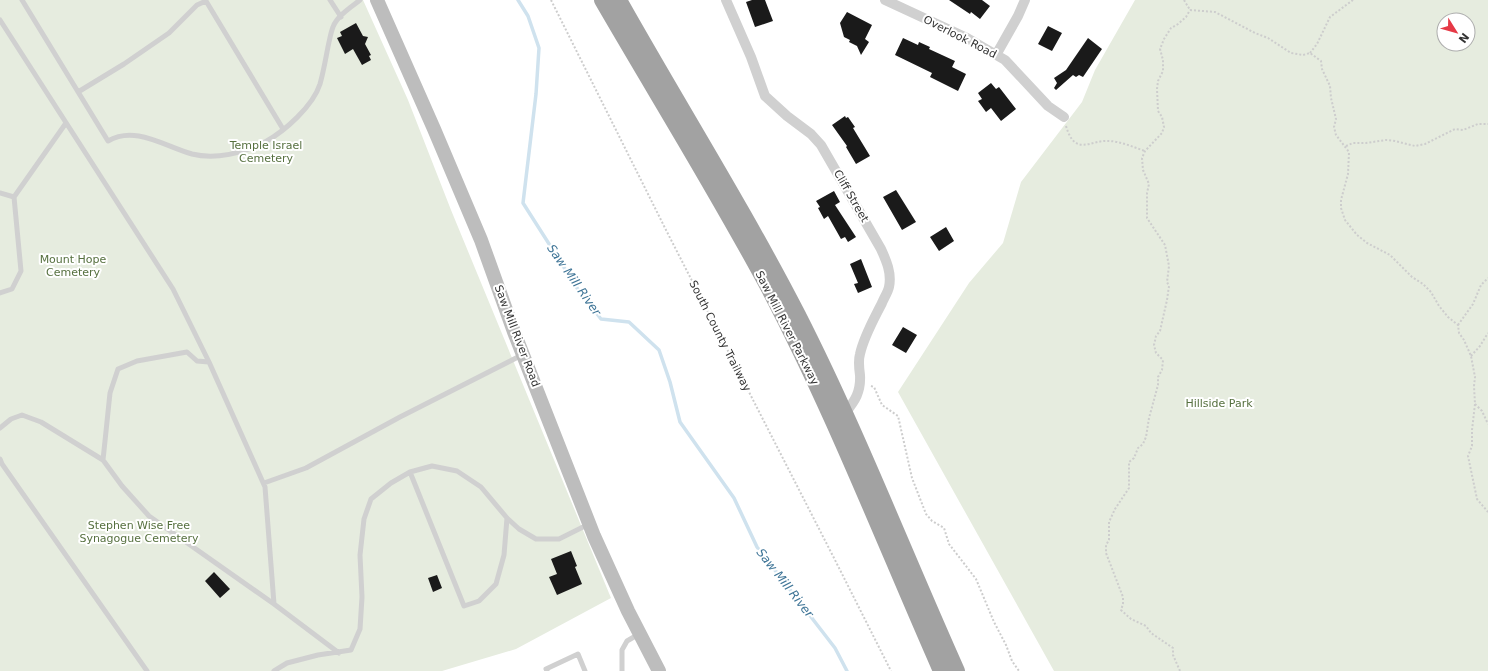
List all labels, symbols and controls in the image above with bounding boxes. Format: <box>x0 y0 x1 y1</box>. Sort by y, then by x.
north arrow <box>1436 12 1476 52</box>
street label: Overlook Road <box>921 13 999 61</box>
text: N <box>1456 30 1472 45</box>
park label: Temple Israel Cemetery <box>229 139 302 165</box>
street label: Cliff Street <box>831 168 872 225</box>
water label: Saw Mill River <box>544 242 604 319</box>
park label: Mount Hope Cemetery <box>40 253 107 279</box>
street label: Saw Mill River Parkway <box>753 269 822 388</box>
street label: South County Trailway <box>686 278 754 394</box>
street label: Saw Mill River Road <box>492 283 542 389</box>
park label: Hillside Park <box>1185 397 1253 410</box>
park label: Stephen Wise Free Synagogue Cemetery <box>79 519 199 545</box>
water label: Saw Mill River <box>754 546 817 621</box>

